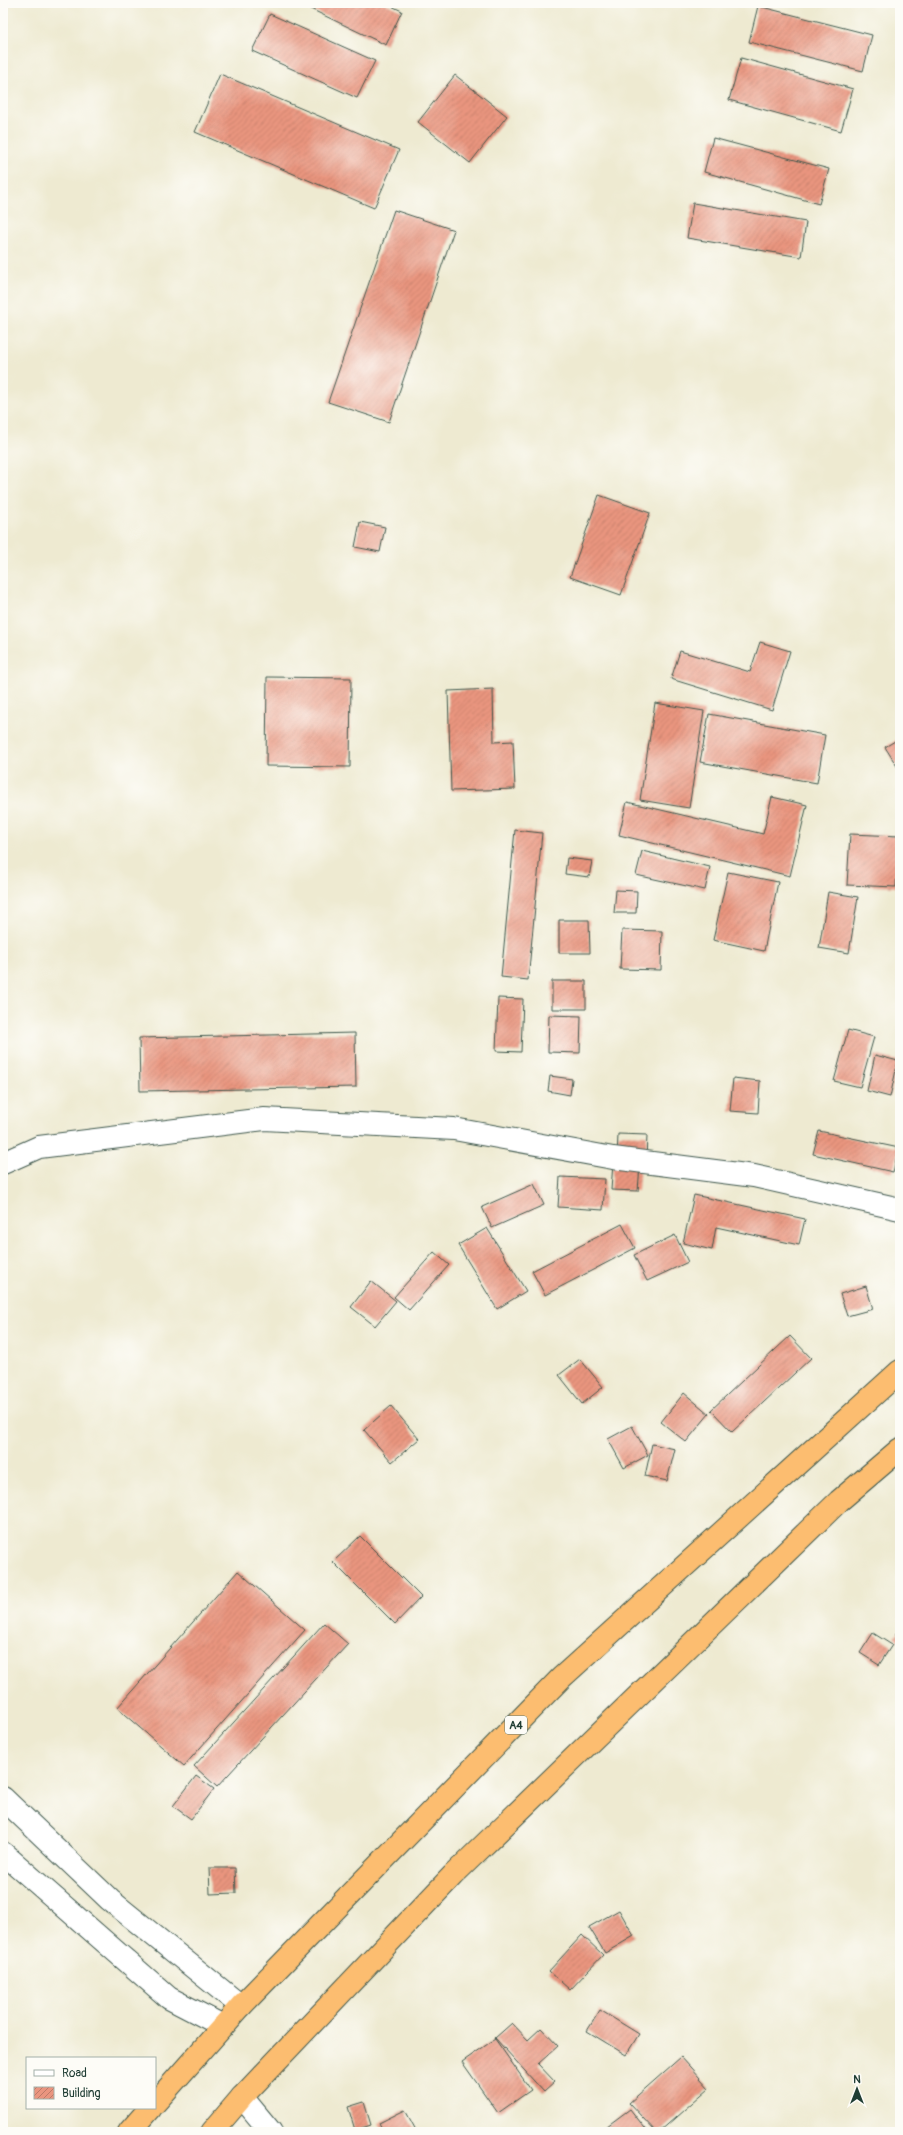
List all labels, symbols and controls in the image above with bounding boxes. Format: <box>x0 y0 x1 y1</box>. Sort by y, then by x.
road number: A4 <box>505 1716 527 1734</box>
legend <box>26 2057 156 2109</box>
text: Road <box>62 2066 87 2081</box>
north arrow <box>837 2069 877 2109</box>
text: N <box>853 2073 861 2086</box>
text: Building <box>62 2086 101 2101</box>

